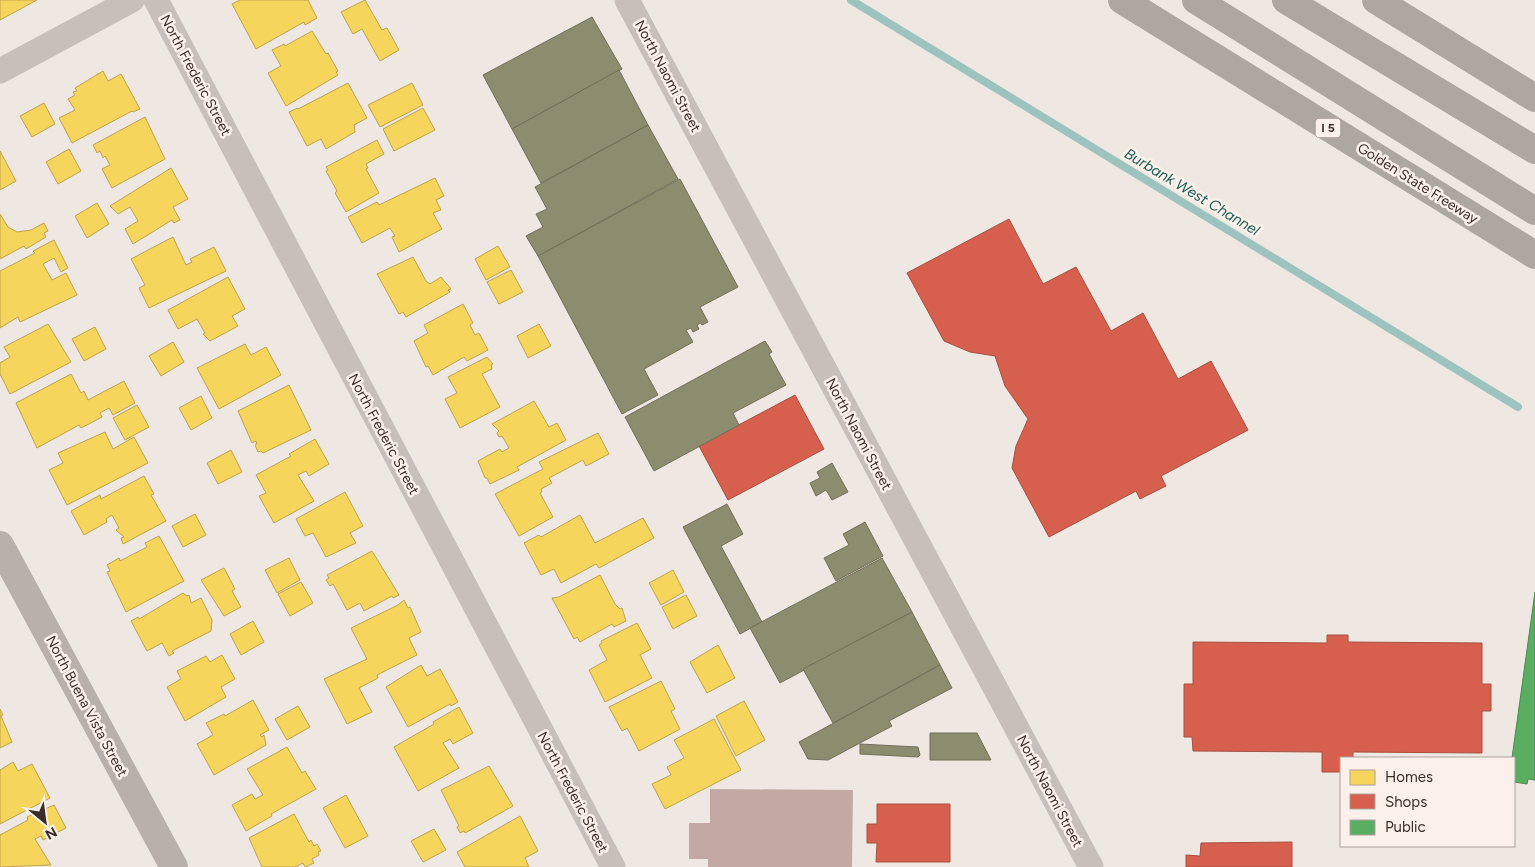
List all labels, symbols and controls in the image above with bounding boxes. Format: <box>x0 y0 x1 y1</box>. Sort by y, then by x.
street label: North Frederic Street <box>157 12 235 138</box>
street label: North Naomi Street <box>631 17 704 135</box>
road number: I 5 <box>1316 119 1340 138</box>
street label: Golden State Freeway <box>1354 139 1482 228</box>
water label: Burbank West Channel <box>1121 145 1263 240</box>
street label: North Frederic Street <box>345 371 423 497</box>
street label: North Naomi Street <box>822 375 895 493</box>
street label: North Buena Vista Street <box>42 633 131 780</box>
street label: North Frederic Street <box>534 729 612 855</box>
street label: North Naomi Street <box>1013 732 1086 850</box>
legend <box>1340 757 1515 847</box>
text: Homes <box>1385 768 1433 786</box>
text: Shops <box>1385 793 1427 811</box>
north arrow <box>20 797 70 847</box>
text: Public <box>1385 818 1426 836</box>
text: N <box>42 823 60 843</box>

